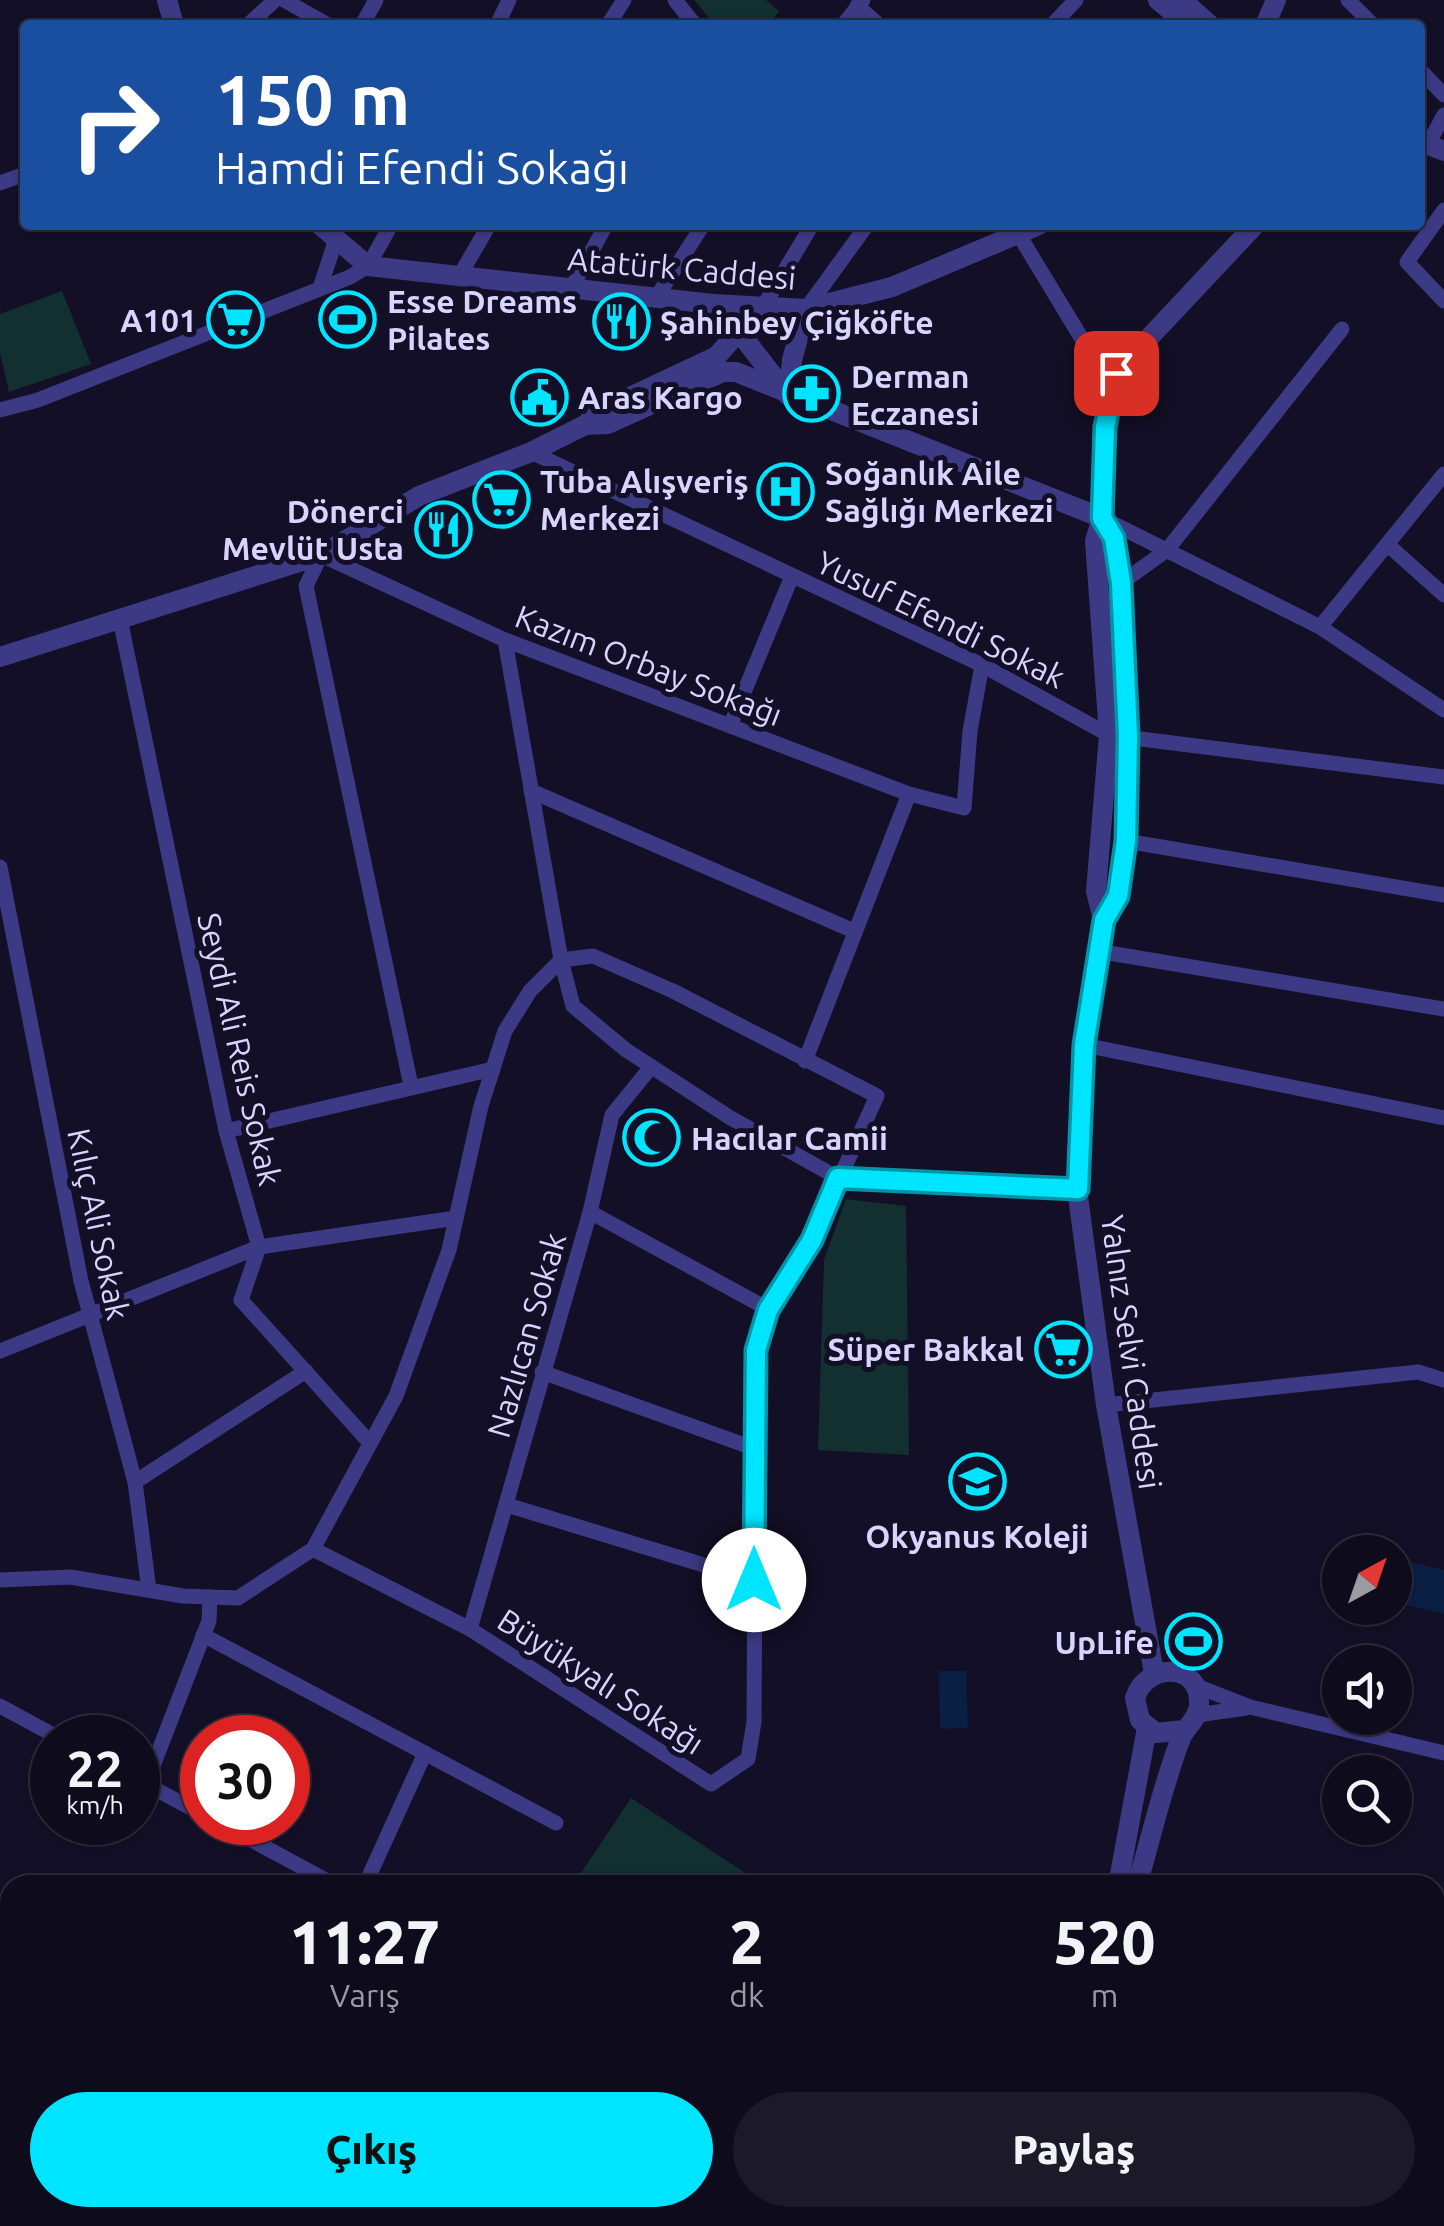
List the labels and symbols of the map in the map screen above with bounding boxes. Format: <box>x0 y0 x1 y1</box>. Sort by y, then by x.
street label: Atatürk Caddesi <box>566 240 798 296</box>
place label: Esse Dreams Pilates <box>387 283 577 356</box>
sports icon: Esse Dreams Pilates <box>318 289 378 349</box>
supermarket icon: A101 <box>206 290 266 350</box>
restaurant icon: Şahinbey Çiğköfte <box>591 292 651 352</box>
place label: A101 <box>120 302 197 338</box>
place label: Şahinbey Çiğköfte <box>660 304 934 341</box>
pin <box>1074 331 1159 416</box>
place label: Derman Eczanesi <box>851 358 979 431</box>
pharmacy icon: Derman Eczanesi <box>782 364 842 424</box>
public building icon: Aras Kargo <box>509 367 569 427</box>
place label: Aras Kargo <box>578 379 743 415</box>
place label: Soğanlık Aile Sağlığı Merkezi <box>825 455 1054 528</box>
hospital icon: Soğanlık Aile Sağlığı Merkezi <box>756 461 816 521</box>
place label: Tuba Alışveriş Merkezi <box>540 463 749 536</box>
supermarket icon: Tuba Alışveriş Merkezi <box>471 469 531 529</box>
place label: Dönerci Mevlüt Usta <box>222 493 404 566</box>
restaurant icon: Dönerci Mevlüt Usta <box>413 499 473 559</box>
street label: Yusuf Efendi Sokak <box>811 543 1071 695</box>
street label: Kazım Orbay Sokağı <box>511 598 787 732</box>
street label: Seydi Ali Reis Sokak <box>191 909 289 1189</box>
mosque icon: Hacılar Camii <box>622 1108 682 1168</box>
place label: Hacılar Camii <box>691 1120 888 1156</box>
street label: Kılıç Ali Sokak <box>61 1125 137 1323</box>
street label: Yalnız Selvi Caddesi <box>1095 1212 1169 1492</box>
street label: Nazlıcan Sokak <box>480 1229 572 1441</box>
supermarket icon: Süper Bakkal <box>1033 1319 1093 1379</box>
place label: Süper Bakkal <box>827 1331 1024 1367</box>
school or university icon: Okyanus Koleji <box>947 1452 1007 1512</box>
place label: Okyanus Koleji <box>865 1518 1089 1554</box>
position arrow <box>702 1528 806 1632</box>
north arrow <box>1322 1535 1412 1625</box>
street label: Büyükyalı Sokağı <box>491 1601 711 1761</box>
sports icon: UpLife <box>1163 1612 1223 1672</box>
place label: UpLife <box>1054 1624 1154 1660</box>
speed limit sign: 30 <box>180 1715 310 1845</box>

